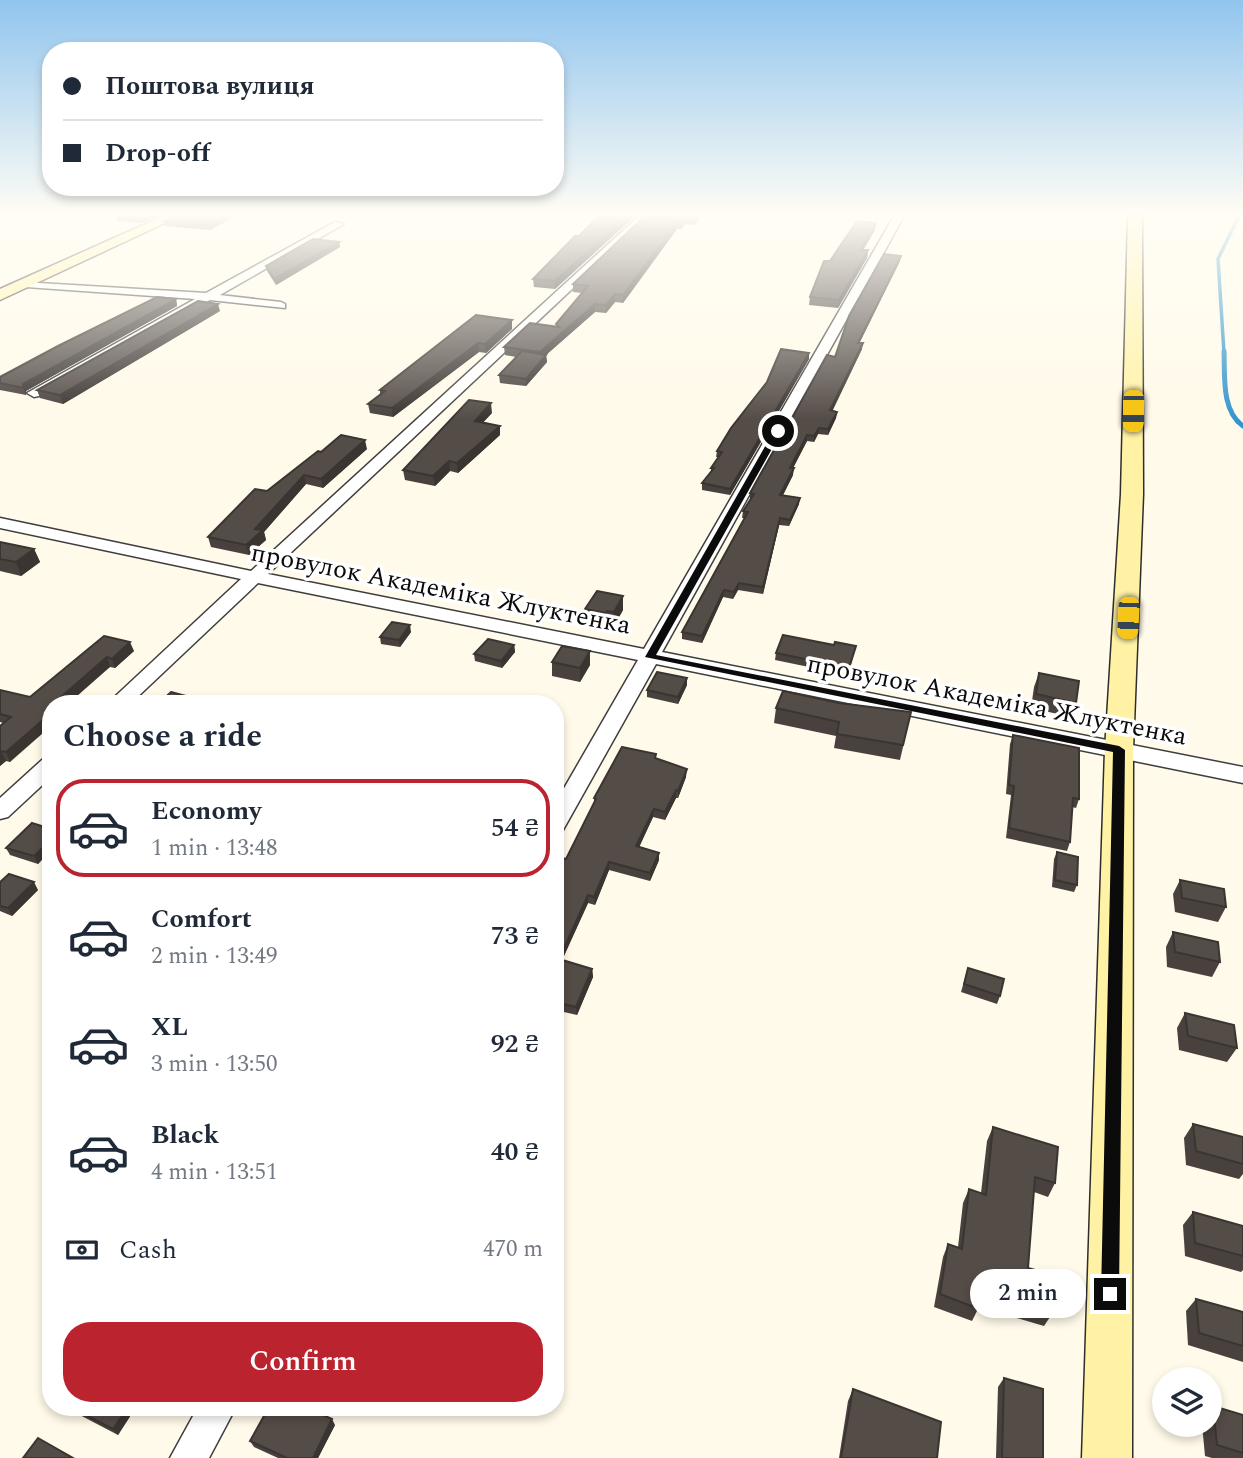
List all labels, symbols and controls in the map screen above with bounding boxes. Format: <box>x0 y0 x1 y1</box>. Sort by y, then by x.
text: Поштова вулиця <box>105 66 315 106</box>
text: Drop-off <box>105 133 210 173</box>
car <box>1123 390 1144 432</box>
route start <box>762 415 794 447</box>
street label: провулок Академіка Жлуктенка <box>247 532 634 646</box>
car <box>1117 596 1140 640</box>
street label: провулок Академіка Жлуктенка <box>803 643 1190 757</box>
text: Choose a ride <box>63 712 262 761</box>
text: Economy <box>151 791 261 831</box>
icon: car <box>67 797 130 860</box>
text: 54 ₴ <box>491 808 539 848</box>
text: 1 min · 13:48 <box>151 831 278 866</box>
text: Comfort <box>151 899 252 939</box>
icon: car <box>67 905 130 968</box>
text: 73 ₴ <box>491 916 539 956</box>
text: 2 min · 13:49 <box>151 939 278 974</box>
text: XL <box>151 1007 188 1047</box>
icon: car <box>67 1013 130 1076</box>
text: 92 ₴ <box>491 1024 539 1064</box>
text: 3 min · 13:50 <box>151 1047 278 1082</box>
text: Black <box>151 1115 219 1155</box>
icon: car <box>67 1121 130 1184</box>
text: 40 ₴ <box>491 1132 539 1172</box>
text: 4 min · 13:51 <box>151 1155 278 1190</box>
text: Cash <box>119 1230 177 1270</box>
icon: cash <box>63 1231 101 1269</box>
text: 470 m <box>483 1232 543 1267</box>
callout: 2 min <box>970 1270 1086 1318</box>
text: 2 min <box>998 1276 1058 1311</box>
route end <box>1094 1278 1126 1310</box>
button: Confirm <box>63 1322 543 1402</box>
map controls <box>1152 1367 1222 1437</box>
button: layers <box>1152 1367 1222 1437</box>

